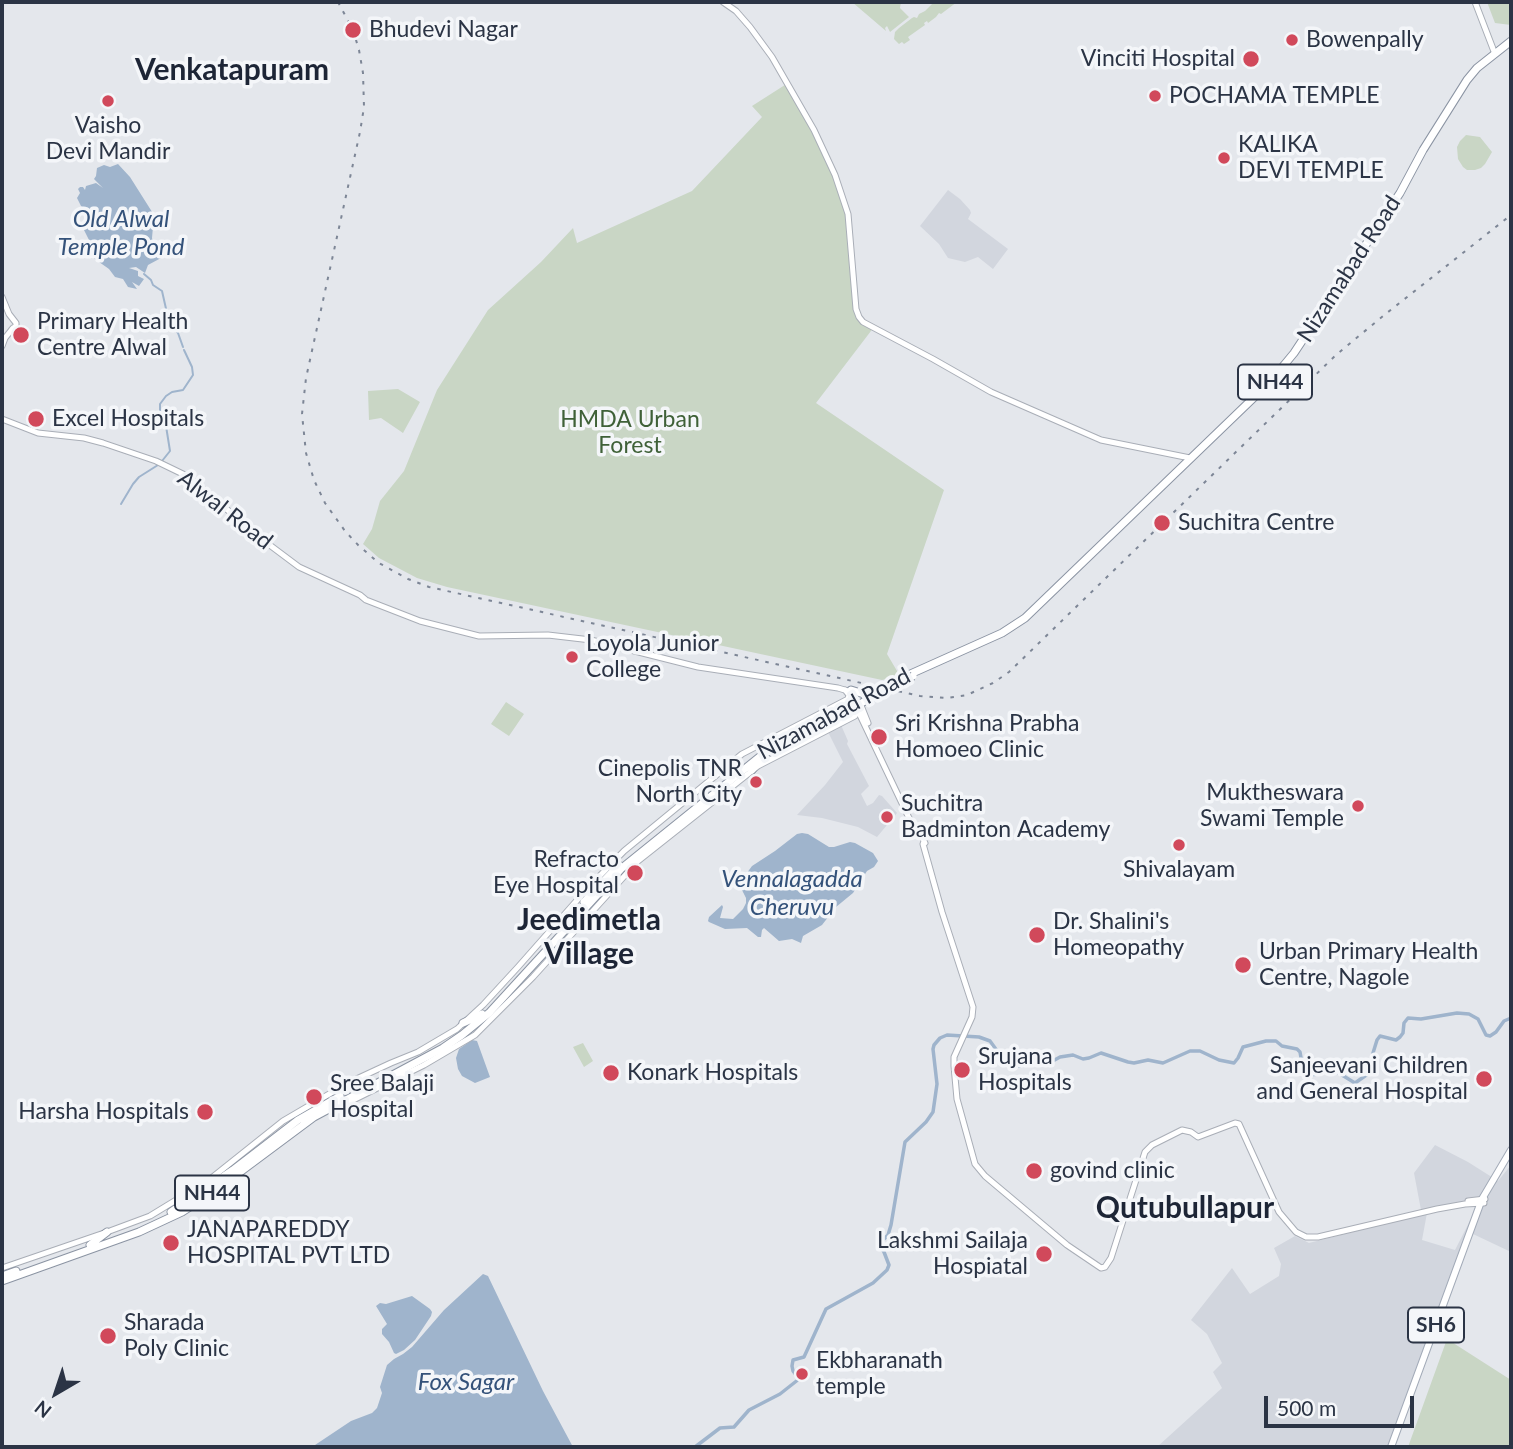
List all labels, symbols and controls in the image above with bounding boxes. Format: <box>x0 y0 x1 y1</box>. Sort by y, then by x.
place label: Bhudevi Nagar <box>369 16 518 44</box>
marker: Bhudevi Nagar <box>343 20 363 40</box>
place label: Bowenpally <box>1306 26 1423 54</box>
marker: Bowenpally <box>1284 32 1300 48</box>
place label: Vinciti Hospital <box>1081 45 1235 73</box>
marker: Vinciti Hospital <box>1241 49 1261 69</box>
district label: Venkatapuram <box>135 52 329 88</box>
place label: POCHAMA TEMPLE <box>1169 82 1380 110</box>
marker: POCHAMA TEMPLE <box>1147 88 1163 104</box>
marker: Vaisho Devi Mandir <box>100 93 116 109</box>
place label: Vaisho Devi Mandir <box>46 112 170 166</box>
place label: KALIKA DEVI TEMPLE <box>1238 131 1384 185</box>
marker: KALIKA DEVI TEMPLE <box>1216 150 1232 166</box>
street label: Nizamabad Road <box>1291 191 1407 347</box>
water label: Old Alwal Temple Pond <box>58 205 184 261</box>
place label: Primary Health Centre Alwal <box>37 308 188 362</box>
marker: Primary Health Centre Alwal <box>11 325 31 345</box>
road number: NH44 <box>1238 364 1312 400</box>
place label: Excel Hospitals <box>52 405 204 433</box>
park label: HMDA Urban Forest <box>560 406 700 460</box>
marker: Excel Hospitals <box>26 409 46 429</box>
street label: Alwal Road <box>172 464 278 556</box>
place label: Suchitra Centre <box>1178 509 1334 537</box>
marker: Suchitra Centre <box>1152 513 1172 533</box>
place label: Loyola Junior College <box>586 630 719 684</box>
marker: Loyola Junior College <box>564 649 580 665</box>
street label: Nizamabad Road <box>753 662 915 766</box>
place label: Sri Krishna Prabha Homoeo Clinic <box>895 710 1079 764</box>
marker: Sri Krishna Prabha Homoeo Clinic <box>869 727 889 747</box>
place label: Cinepolis TNR North City <box>598 755 742 809</box>
marker: Cinepolis TNR North City <box>748 774 764 790</box>
place label: Muktheswara Swami Temple <box>1200 779 1344 833</box>
place label: Suchitra Badminton Academy <box>901 790 1110 844</box>
marker: Muktheswara Swami Temple <box>1350 798 1366 814</box>
marker: Suchitra Badminton Academy <box>879 809 895 825</box>
marker: Shivalayam <box>1171 837 1187 853</box>
place label: Refracto Eye Hospital <box>493 846 619 900</box>
place label: Shivalayam <box>1123 856 1235 884</box>
marker: Refracto Eye Hospital <box>625 863 645 883</box>
water label: Vennalagadda Cheruvu <box>721 865 863 921</box>
district label: Jeedimetla Village <box>517 902 661 972</box>
place label: Dr. Shalini's Homeopathy <box>1053 908 1184 962</box>
marker: Dr. Shalini's Homeopathy <box>1027 925 1047 945</box>
place label: Urban Primary Health Centre, Nagole <box>1259 938 1478 992</box>
marker: Urban Primary Health Centre, Nagole <box>1233 955 1253 975</box>
place label: Srujana Hospitals <box>978 1043 1072 1097</box>
place label: Sanjeevani Children and General Hospital <box>1257 1052 1468 1106</box>
place label: Konark Hospitals <box>627 1059 798 1087</box>
marker: Srujana Hospitals <box>952 1060 972 1080</box>
marker: Konark Hospitals <box>601 1063 621 1083</box>
marker: Sanjeevani Children and General Hospital <box>1474 1069 1494 1089</box>
place label: Sree Balaji Hospital <box>330 1070 434 1124</box>
marker: Sree Balaji Hospital <box>304 1087 324 1107</box>
place label: Harsha Hospitals <box>18 1098 189 1126</box>
marker: Harsha Hospitals <box>195 1102 215 1122</box>
place label: govind clinic <box>1050 1157 1175 1185</box>
marker: govind clinic <box>1024 1161 1044 1181</box>
road number: NH44 <box>175 1176 249 1210</box>
district label: Qutubullapur <box>1096 1190 1274 1226</box>
place label: JANAPAREDDY HOSPITAL PVT LTD <box>187 1216 390 1270</box>
place label: Lakshmi Sailaja Hospiatal <box>877 1227 1028 1281</box>
marker: JANAPAREDDY HOSPITAL PVT LTD <box>161 1233 181 1253</box>
marker: Lakshmi Sailaja Hospiatal <box>1034 1244 1054 1264</box>
road number: SH6 <box>1408 1308 1464 1342</box>
place label: Sharada Poly Clinic <box>124 1309 229 1363</box>
marker: Sharada Poly Clinic <box>98 1326 118 1346</box>
place label: Ekbharanath temple <box>816 1347 943 1401</box>
north arrow <box>21 1358 91 1428</box>
marker: Ekbharanath temple <box>794 1366 810 1382</box>
water label: Fox Sagar <box>418 1368 514 1396</box>
scale bar <box>1268 1382 1418 1426</box>
text: 500 m <box>1277 1395 1336 1420</box>
text: N <box>30 1396 55 1423</box>

